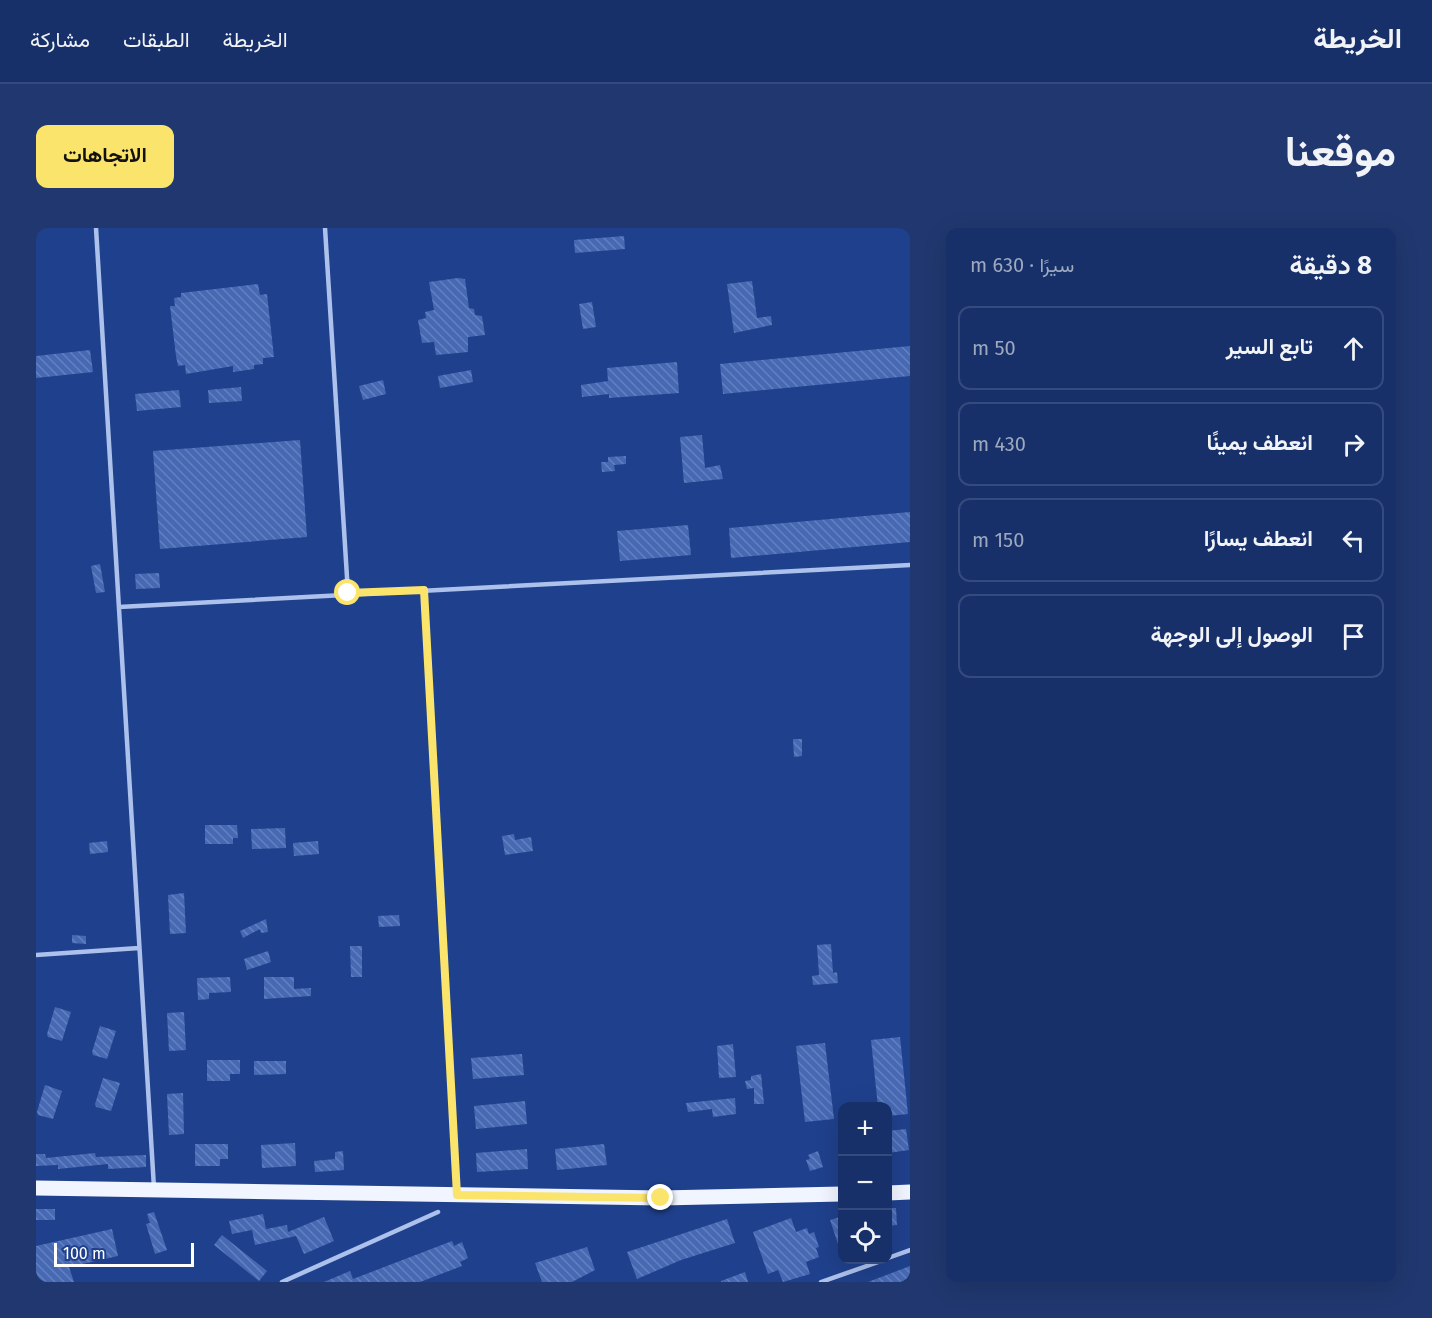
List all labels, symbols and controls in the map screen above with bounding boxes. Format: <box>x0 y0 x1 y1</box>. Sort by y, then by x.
text: الخريطة <box>1313 22 1402 55</box>
text: مشاركة <box>30 27 90 53</box>
text: الطبقات <box>123 27 190 53</box>
text: الخريطة <box>223 27 288 53</box>
button: الاتجاهات <box>36 125 174 188</box>
text: موقعنا <box>1285 127 1396 177</box>
text: 8 دقيقة <box>1289 250 1372 281</box>
text: سيرًا · 630 m <box>970 253 1074 277</box>
icon: ahead <box>1337 332 1370 365</box>
text: تابع السير <box>1226 333 1313 360</box>
text: 50 m <box>972 336 1016 360</box>
icon: right <box>1337 428 1370 461</box>
text: انعطف يمينًا <box>1206 429 1313 456</box>
text: 430 m <box>972 432 1026 456</box>
icon: left <box>1337 524 1370 557</box>
text: انعطف يسارًا <box>1204 525 1313 552</box>
text: 150 m <box>972 528 1024 552</box>
route start <box>334 579 360 605</box>
icon: arrive <box>1337 620 1370 653</box>
text: الوصول إلى الوجهة <box>1150 621 1313 648</box>
map controls <box>838 1102 892 1264</box>
button: + <box>838 1102 892 1156</box>
button: − <box>838 1156 892 1210</box>
route end <box>647 1184 673 1210</box>
button: locate <box>838 1210 892 1264</box>
scale bar <box>54 1240 194 1268</box>
text: 100 m <box>63 1244 106 1263</box>

